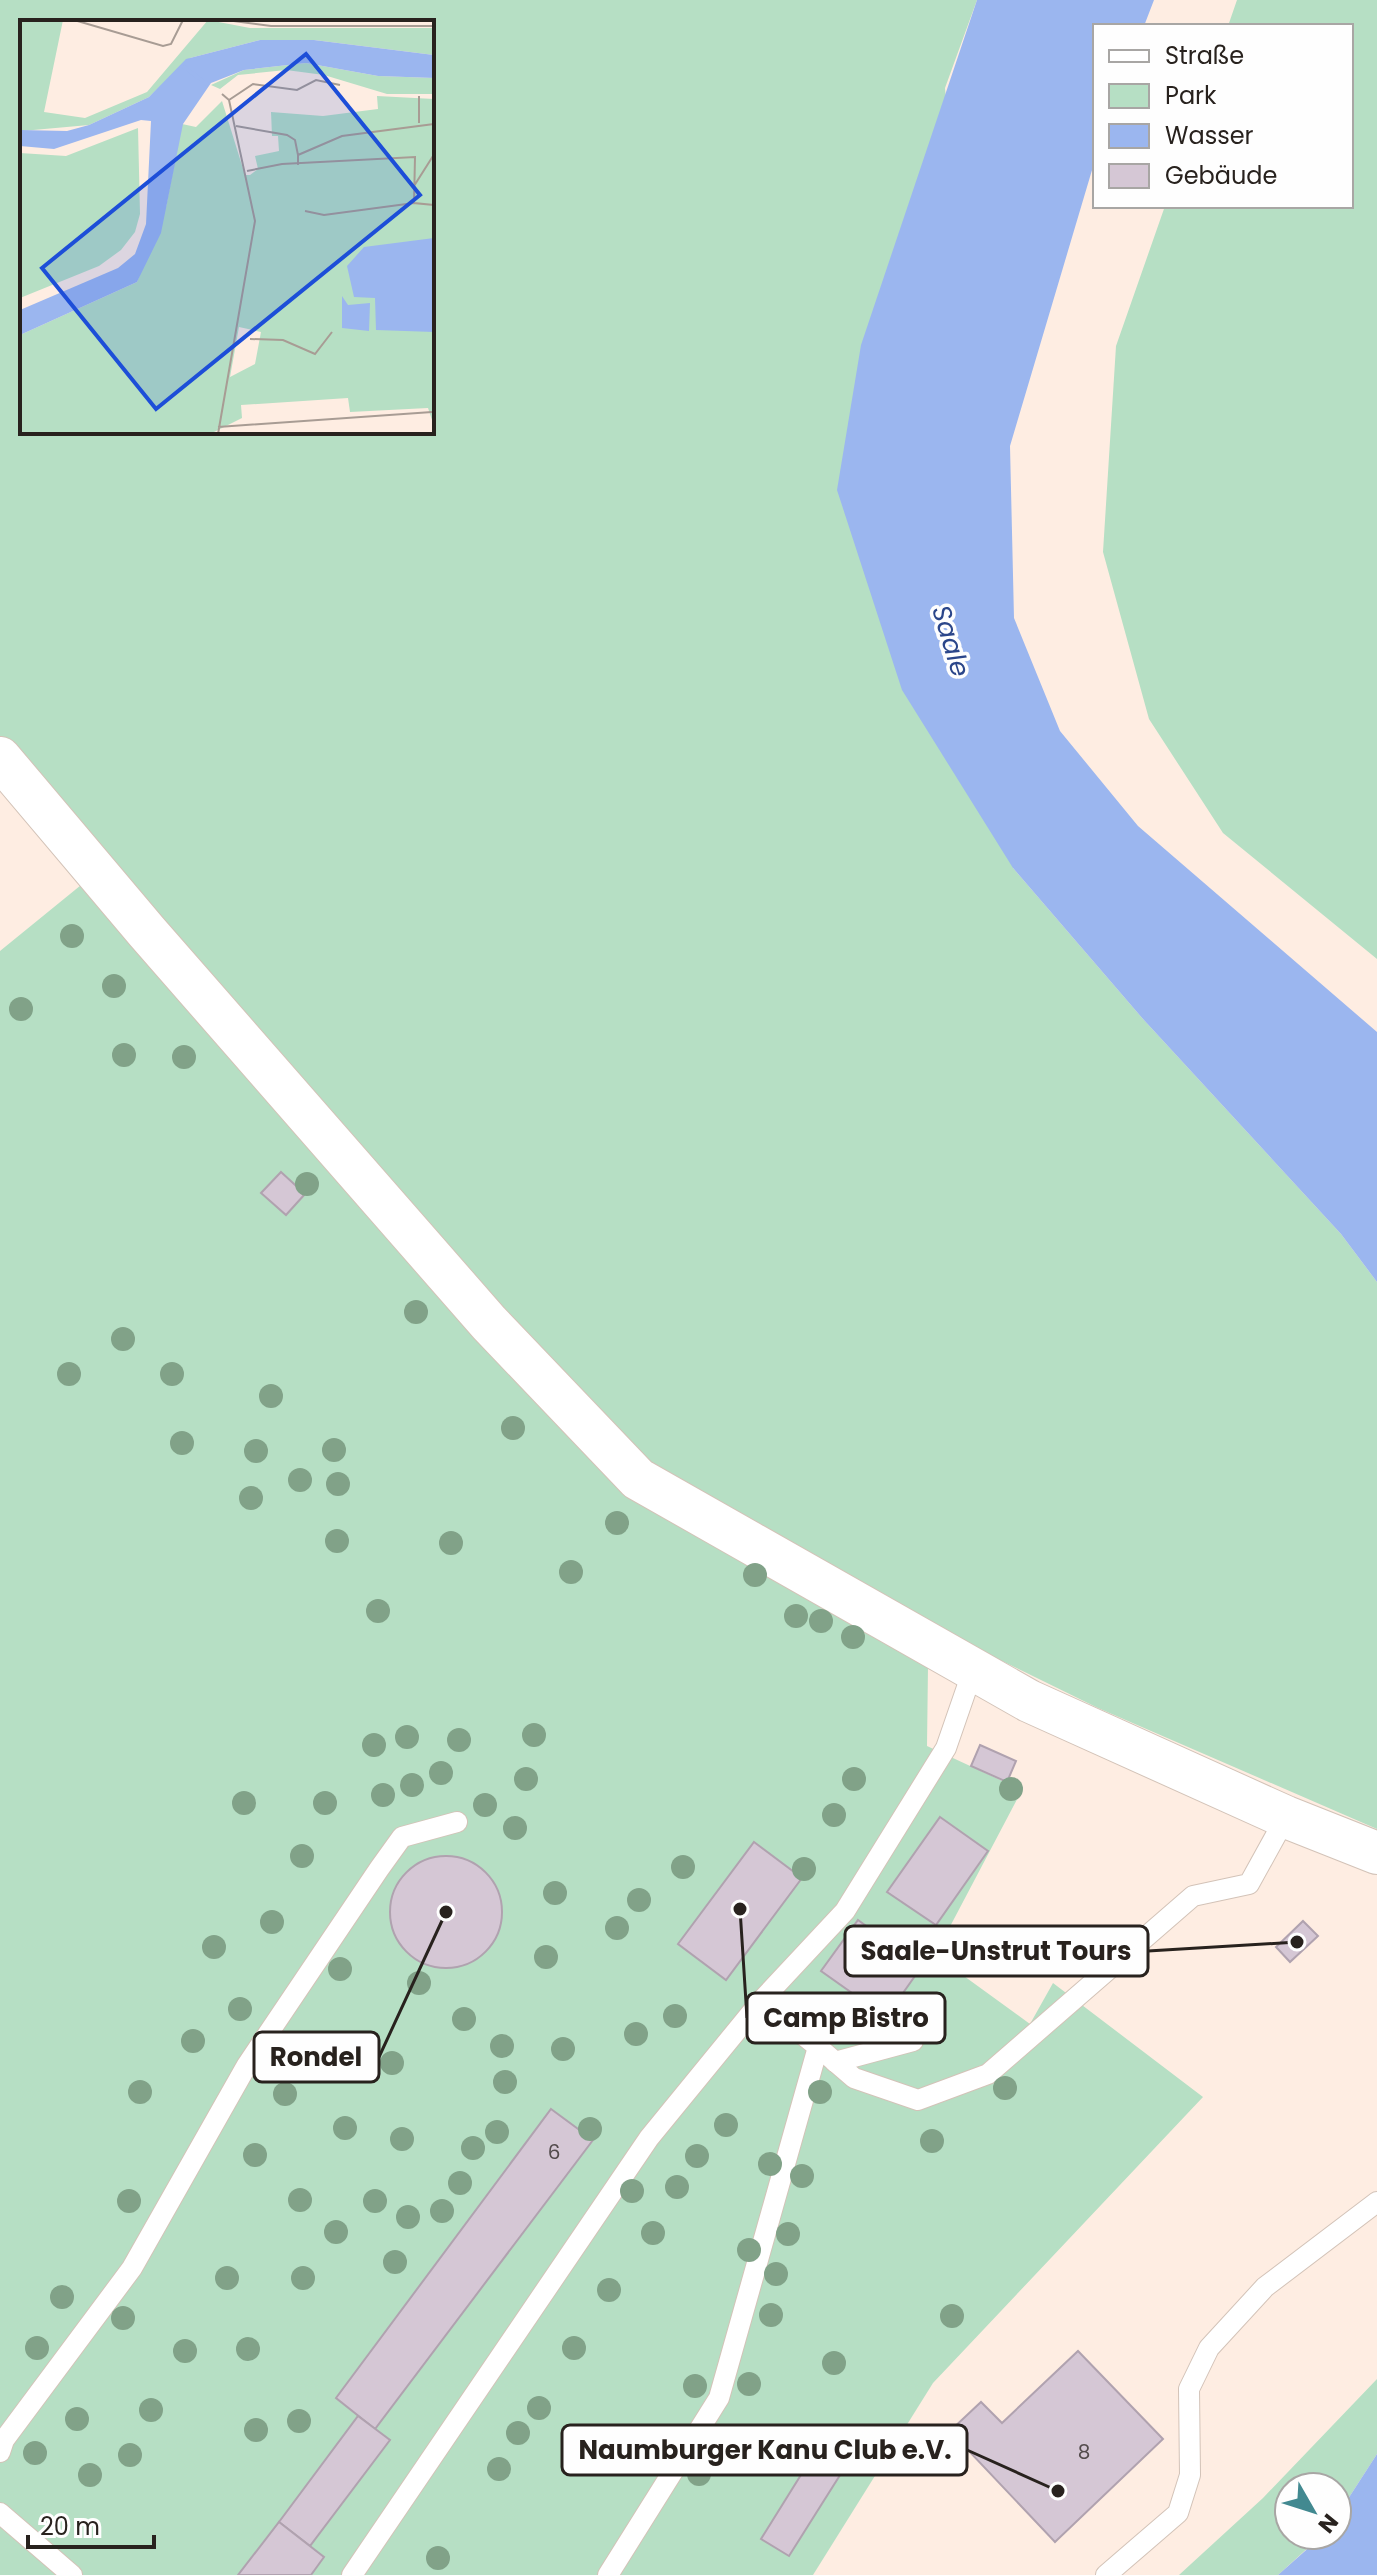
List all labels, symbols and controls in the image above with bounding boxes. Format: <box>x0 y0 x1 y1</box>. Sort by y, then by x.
inset map <box>20 20 434 434</box>
legend <box>1093 24 1353 208</box>
text: Straße <box>1165 39 1244 72</box>
text: Park <box>1165 79 1217 112</box>
text: Wasser <box>1165 119 1254 152</box>
text: Gebäude <box>1165 159 1277 192</box>
water label: Saale <box>923 601 979 681</box>
callout: Saale-Unstrut Tours <box>845 1926 1148 1976</box>
text: Saale-Unstrut Tours <box>861 1933 1131 1969</box>
callout: Camp Bistro <box>747 1993 945 2043</box>
text: Camp Bistro <box>763 2000 929 2036</box>
callout: Rondel <box>254 2032 379 2082</box>
text: Rondel <box>270 2039 362 2075</box>
house number: 6 <box>548 2138 560 2166</box>
callout: Naumburger Kanu Club e.V. <box>562 2425 967 2475</box>
text: Naumburger Kanu Club e.V. <box>578 2432 952 2468</box>
house number: 8 <box>1078 2438 1090 2466</box>
north arrow <box>1273 2471 1353 2551</box>
scale bar <box>28 2499 154 2549</box>
text: N <box>1311 2507 1345 2539</box>
text: 20 m <box>40 2510 100 2543</box>

